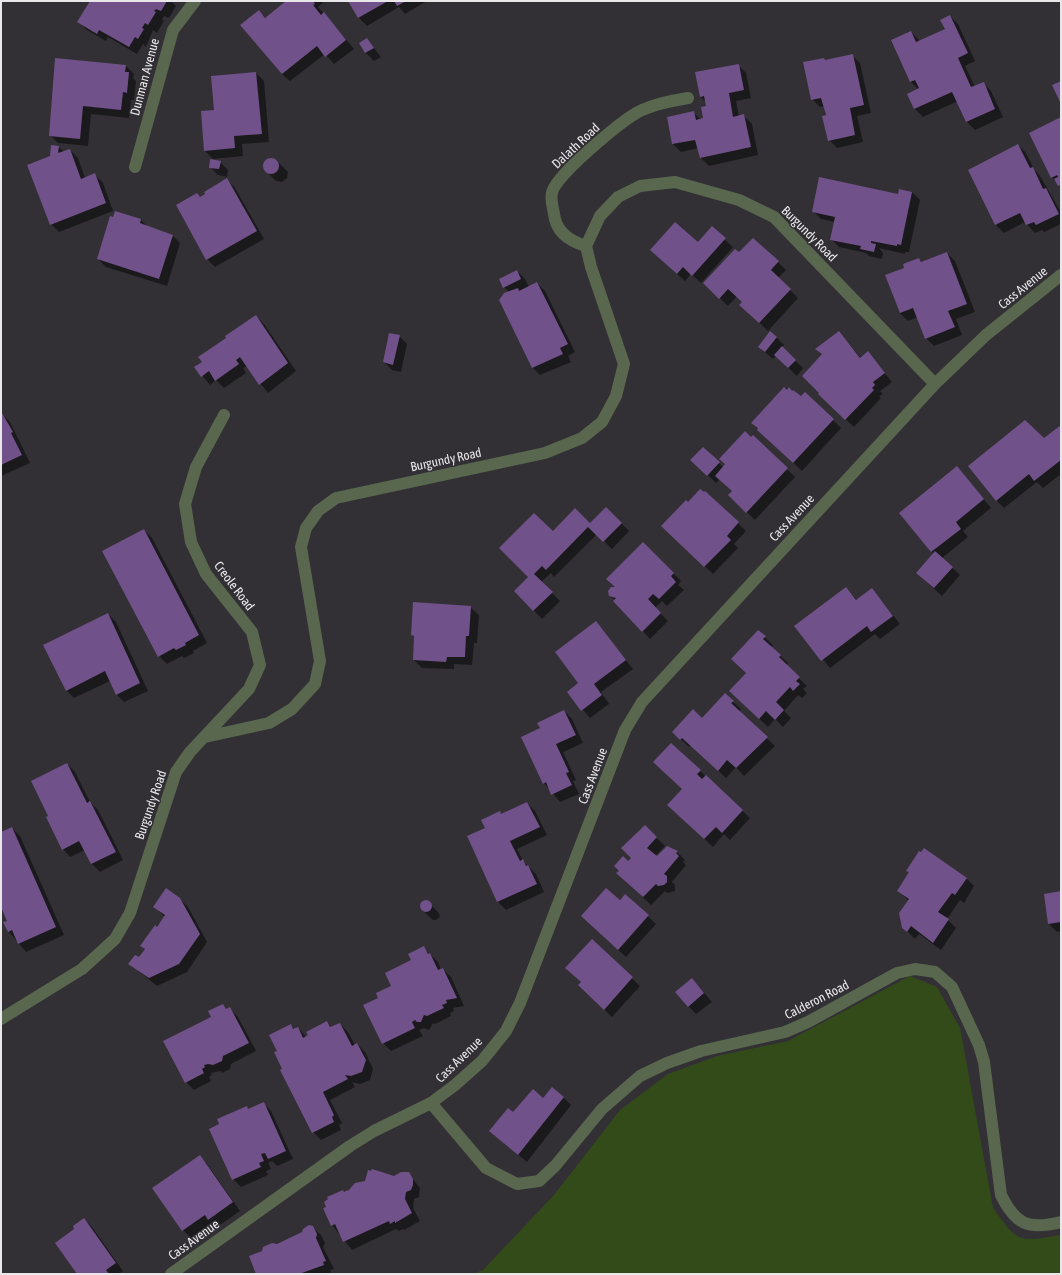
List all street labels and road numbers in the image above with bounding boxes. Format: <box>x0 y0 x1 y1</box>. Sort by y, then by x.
street label: Dunman Avenue <box>127 37 163 117</box>
street label: Dalath Road <box>549 120 603 172</box>
street label: Burgundy Road <box>778 203 840 265</box>
street label: Cass Avenue <box>995 263 1051 313</box>
street label: Burgundy Road <box>409 445 483 475</box>
street label: Cass Avenue <box>766 491 818 545</box>
street label: Creole Road <box>210 558 258 614</box>
street label: Cass Avenue <box>575 746 611 806</box>
street label: Burgundy Road <box>132 768 170 842</box>
street label: Calderon Road <box>782 977 852 1023</box>
street label: Cass Avenue <box>432 1034 486 1086</box>
street label: Cass Avenue <box>166 1216 222 1264</box>

